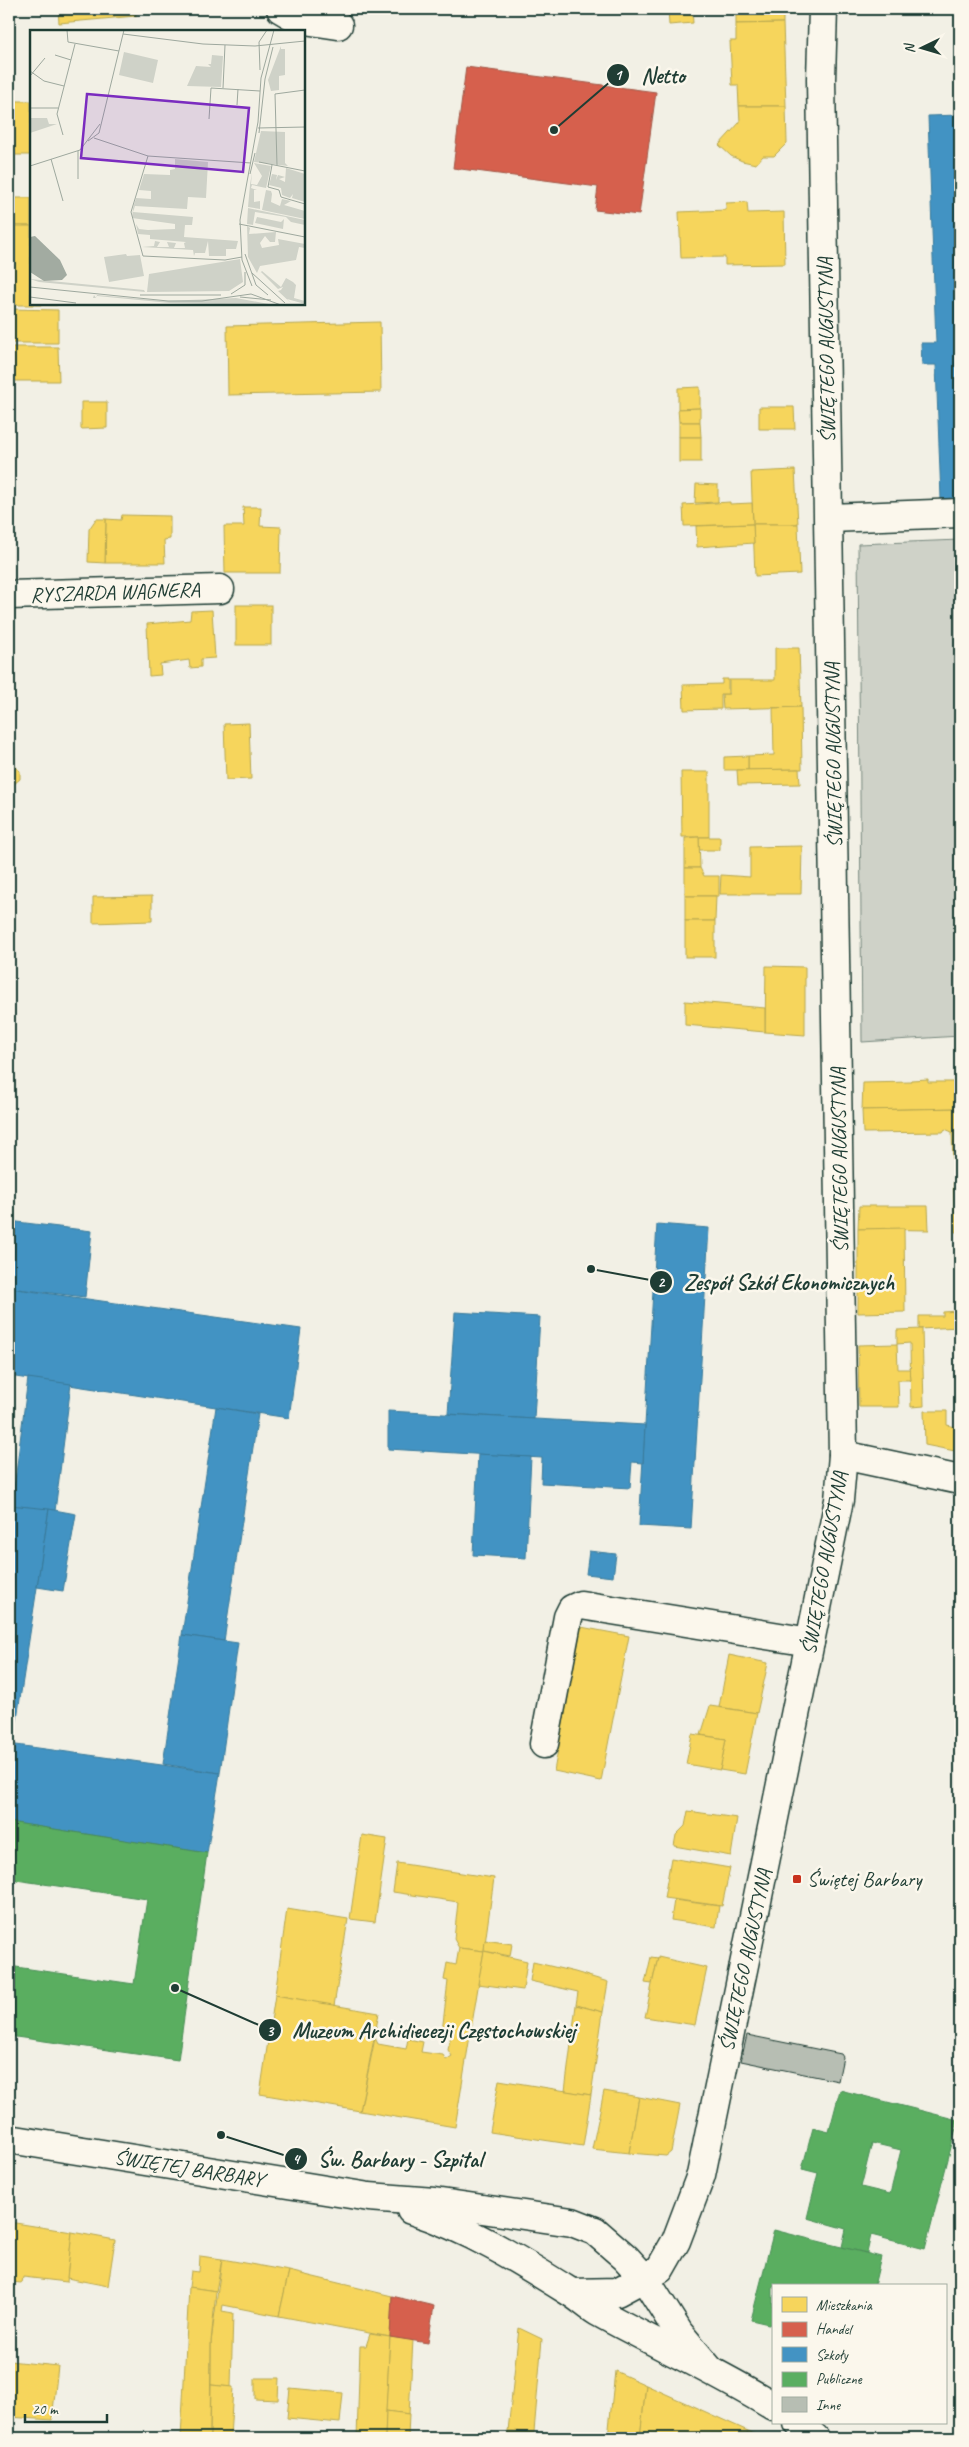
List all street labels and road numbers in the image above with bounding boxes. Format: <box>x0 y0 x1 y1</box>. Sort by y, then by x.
street label: ŚWIĘTEGO AUGUSTYNA <box>811 257 841 443</box>
street label: RYSZARDA WAGNERA <box>30 576 201 608</box>
street label: ŚWIĘTEGO AUGUSTYNA <box>818 662 848 848</box>
street label: ŚWIĘTEGO AUGUSTYNA <box>824 1067 854 1253</box>
street label: ŚWIĘTEGO AUGUSTYNA <box>795 1469 853 1657</box>
street label: ŚWIĘTEGO AUGUSTYNA <box>713 1866 777 2053</box>
street label: ŚWIĘTEJ BARBARY <box>113 2143 270 2193</box>

